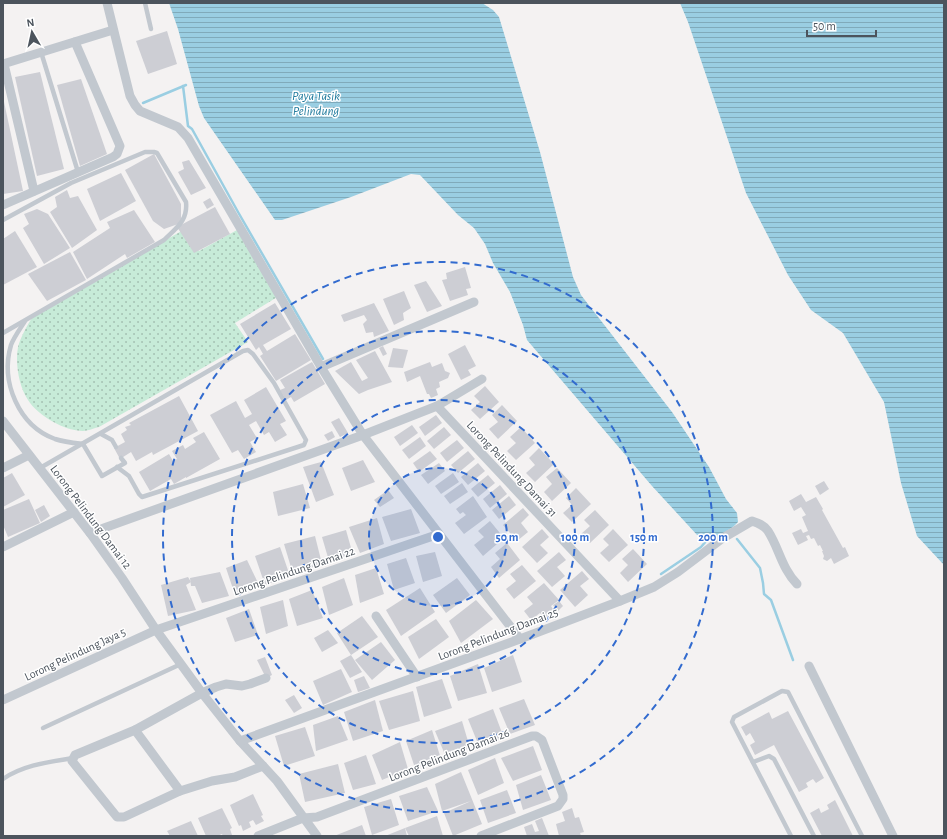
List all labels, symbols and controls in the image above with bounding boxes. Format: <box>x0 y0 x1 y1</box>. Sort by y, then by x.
north arrow <box>12 12 52 52</box>
scale bar <box>807 12 876 38</box>
text: N <box>26 17 35 29</box>
text: 50 m <box>813 20 836 32</box>
water label: Paya Tasik Pelindung <box>292 90 340 118</box>
street label: Lorong Pelindung Damai 31 <box>465 419 559 519</box>
street label: Lorong Pelindung Damai 12 <box>48 463 134 572</box>
centre of rings <box>431 530 445 544</box>
text: 50 m <box>496 531 519 543</box>
text: 100 m <box>561 531 589 543</box>
text: 150 m <box>630 531 658 543</box>
text: 200 m <box>698 531 728 543</box>
street label: Lorong Pelindung Damai 22 <box>232 544 357 597</box>
street label: Lorong Pelindung Damai 25 <box>436 606 560 662</box>
street label: Lorong Pelindung Jaya 5 <box>23 625 128 684</box>
street label: Lorong Pelindung Damai 26 <box>387 726 511 784</box>

